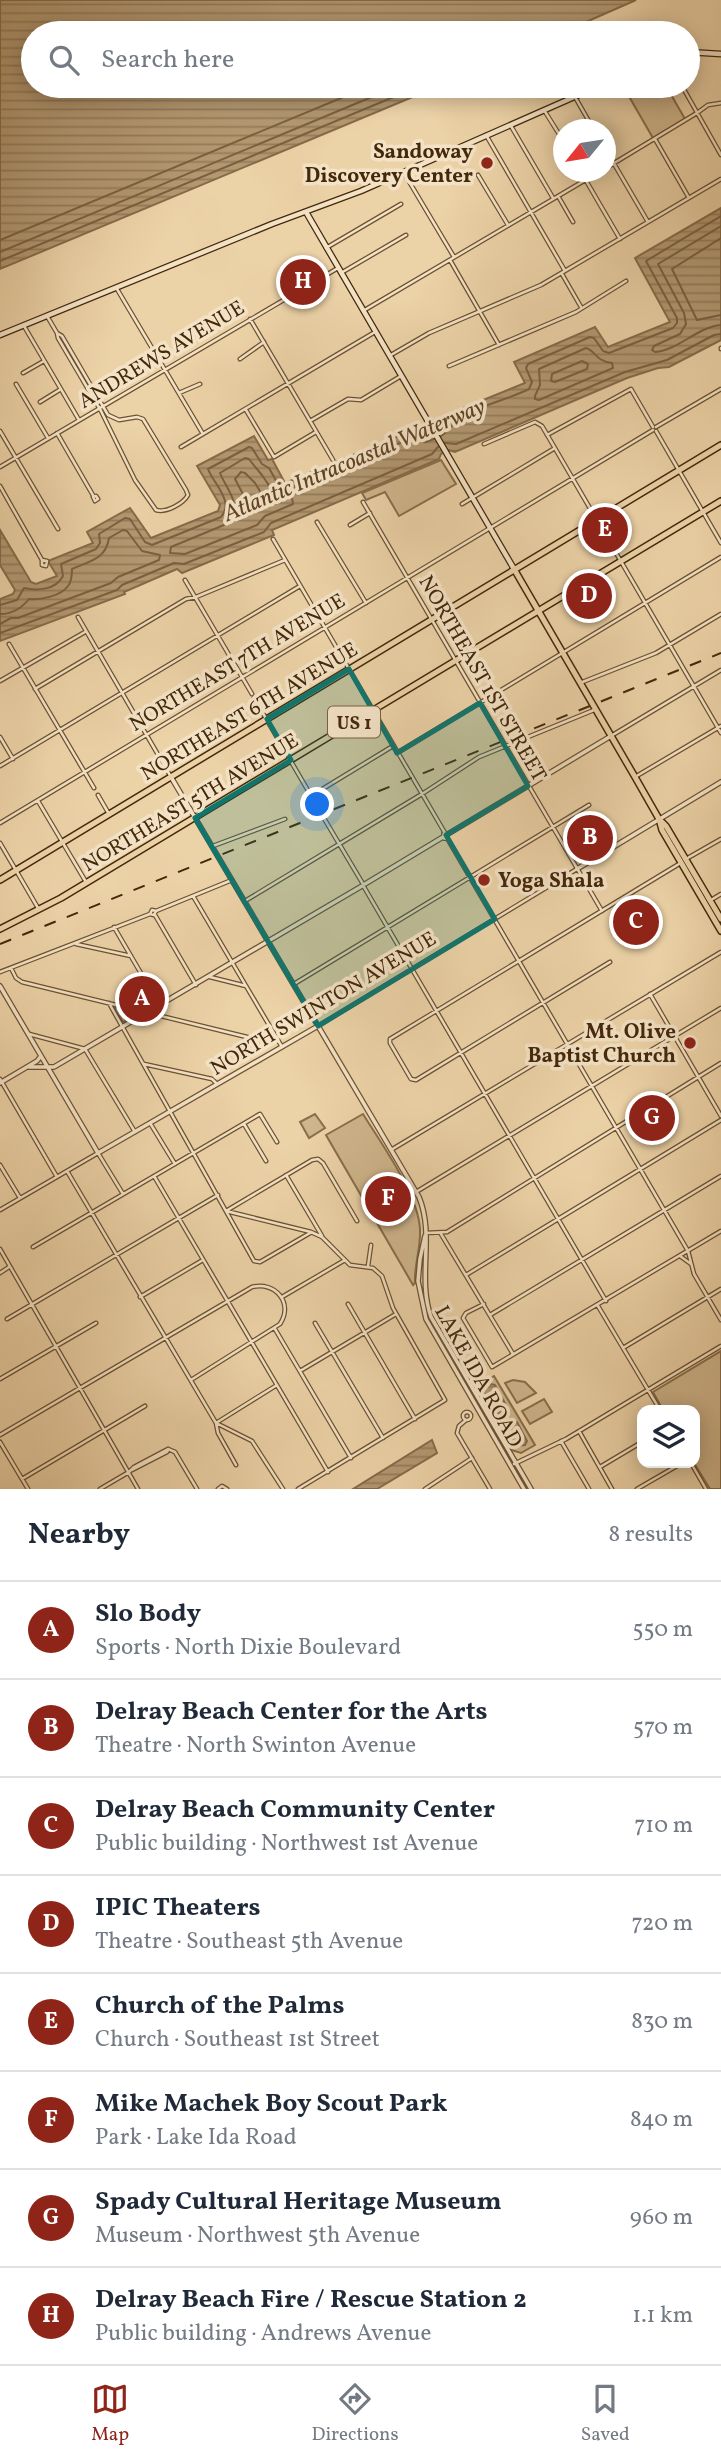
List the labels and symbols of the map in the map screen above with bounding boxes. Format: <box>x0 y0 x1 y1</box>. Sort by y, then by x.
north arrow <box>553 119 616 182</box>
place label: Sandoway Discovery Center <box>305 138 473 191</box>
marker: Sandoway Discovery Center <box>479 155 495 171</box>
pin: H <box>280 256 326 308</box>
street label: ANDREWS AVENUE <box>73 294 250 417</box>
water label: Atlantic Intracoastal Waterway <box>218 391 491 531</box>
pin: E <box>582 504 628 556</box>
street label: NORTHEAST 1ST STREET <box>411 570 553 787</box>
pin: D <box>566 570 612 622</box>
street label: NORTHEAST 7TH AVENUE <box>124 587 351 739</box>
street label: NORTHEAST 6TH AVENUE <box>136 636 364 789</box>
road number: US 1 <box>328 706 380 737</box>
street label: NORTHEAST 5TH AVENUE <box>77 727 305 880</box>
your location <box>300 787 334 821</box>
pin: B <box>567 812 613 864</box>
place label: Yoga Shala <box>498 867 604 896</box>
marker: Yoga Shala <box>476 872 492 888</box>
pin: C <box>613 896 659 948</box>
street label: NORTH SWINTON AVENUE <box>205 925 442 1083</box>
pin: A <box>119 973 165 1025</box>
place label: Mt. Olive Baptist Church <box>527 1018 676 1071</box>
marker: Mt. Olive Baptist Church <box>682 1035 698 1051</box>
pin: G <box>629 1092 675 1144</box>
pin: F <box>365 1173 411 1225</box>
street label: LAKE IDA ROAD <box>427 1300 529 1453</box>

